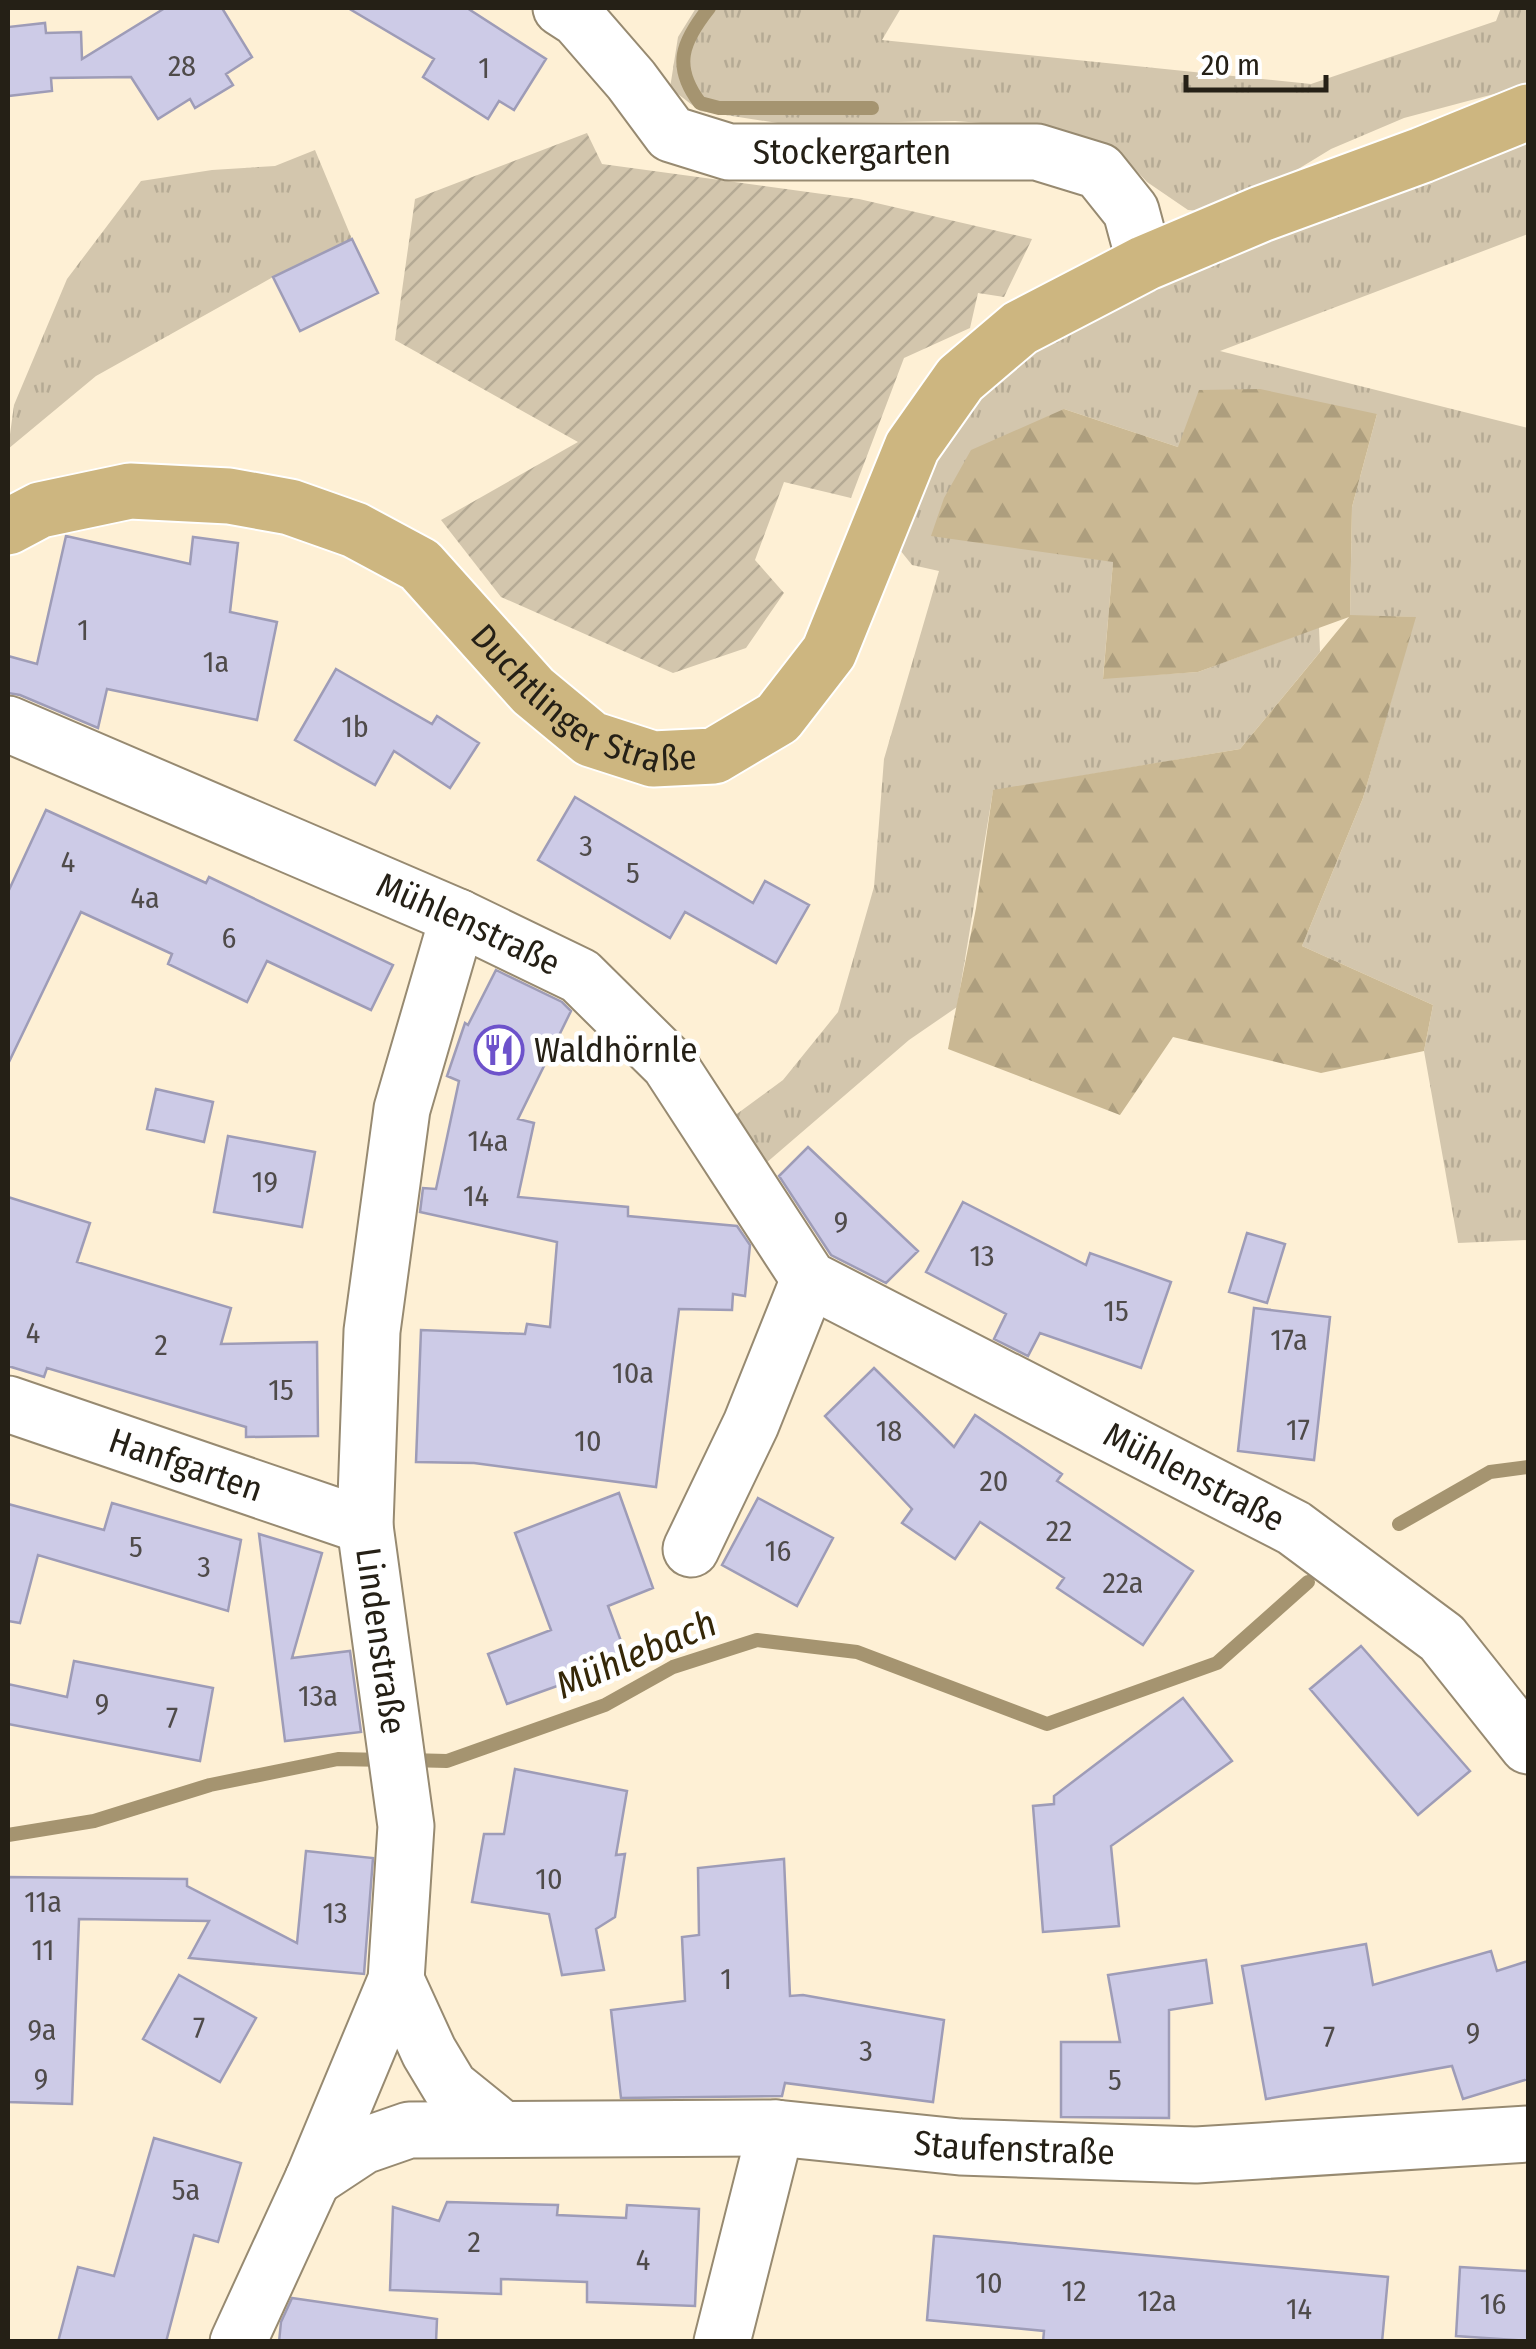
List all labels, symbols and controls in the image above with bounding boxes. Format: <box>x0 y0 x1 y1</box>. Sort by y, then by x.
scale bar <box>1186 30 1326 92</box>
text: 20 m <box>1201 47 1260 83</box>
house number: 28 <box>168 48 196 84</box>
house number: 1 <box>478 50 490 86</box>
street label: Stockergarten <box>753 131 951 173</box>
house number: 1 <box>77 612 89 648</box>
street label: Duchtlinger Straße <box>462 615 697 781</box>
house number: 1a <box>203 644 229 680</box>
house number: 1b <box>341 709 369 745</box>
house number: 3 <box>579 828 593 864</box>
house number: 4 <box>61 844 75 880</box>
house number: 5 <box>626 855 640 891</box>
street label: Mühlenstraße <box>370 864 567 984</box>
house number: 4a <box>130 880 160 916</box>
house number: 6 <box>222 920 236 956</box>
restaurant icon: Waldhörnle <box>473 1024 525 1076</box>
place label: Waldhörnle <box>534 1029 698 1071</box>
house number: 14a <box>468 1123 508 1159</box>
house number: 19 <box>252 1164 278 1200</box>
house number: 14 <box>463 1178 489 1214</box>
house number: 9 <box>834 1204 848 1240</box>
house number: 13 <box>969 1238 995 1274</box>
house number: 15 <box>1103 1293 1129 1329</box>
house number: 4 <box>26 1315 40 1351</box>
house number: 17a <box>1270 1322 1308 1358</box>
house number: 2 <box>154 1327 168 1363</box>
house number: 10a <box>612 1355 654 1391</box>
house number: 15 <box>268 1372 294 1408</box>
house number: 17 <box>1286 1412 1310 1448</box>
house number: 18 <box>876 1413 902 1449</box>
street label: Mühlenstraße <box>1097 1413 1292 1541</box>
street label: Hanfgarten <box>104 1419 268 1510</box>
house number: 10 <box>574 1423 602 1459</box>
house number: 20 <box>980 1463 1008 1499</box>
house number: 22 <box>1046 1513 1072 1549</box>
house number: 5 <box>129 1529 143 1565</box>
house number: 16 <box>765 1533 791 1569</box>
street label: Lindenstraße <box>347 1545 415 1737</box>
house number: 3 <box>197 1549 211 1585</box>
house number: 22a <box>1103 1565 1143 1601</box>
water label: Mühlebach <box>549 1600 723 1708</box>
house number: 13a <box>298 1678 338 1714</box>
house number: 9 <box>95 1686 109 1722</box>
house number: 7 <box>166 1700 178 1736</box>
house number: 10 <box>535 1861 563 1897</box>
house number: 11a <box>24 1884 62 1920</box>
house number: 13 <box>322 1895 348 1931</box>
house number: 11 <box>32 1932 54 1968</box>
house number: 1 <box>720 1961 732 1997</box>
house number: 7 <box>193 2010 205 2046</box>
house number: 9a <box>28 2012 56 2048</box>
house number: 9 <box>1466 2015 1480 2051</box>
house number: 7 <box>1323 2019 1335 2055</box>
house number: 3 <box>859 2033 873 2069</box>
house number: 9 <box>34 2061 48 2097</box>
house number: 5 <box>1108 2062 1122 2098</box>
street label: Staufenstraße <box>912 2121 1115 2173</box>
house number: 5a <box>172 2172 200 2208</box>
house number: 2 <box>467 2224 481 2260</box>
house number: 4 <box>636 2242 650 2278</box>
house number: 10 <box>975 2265 1003 2301</box>
house number: 12 <box>1062 2273 1086 2309</box>
house number: 12a <box>1137 2283 1177 2319</box>
house number: 16 <box>1480 2286 1506 2322</box>
house number: 14 <box>1286 2291 1312 2327</box>

